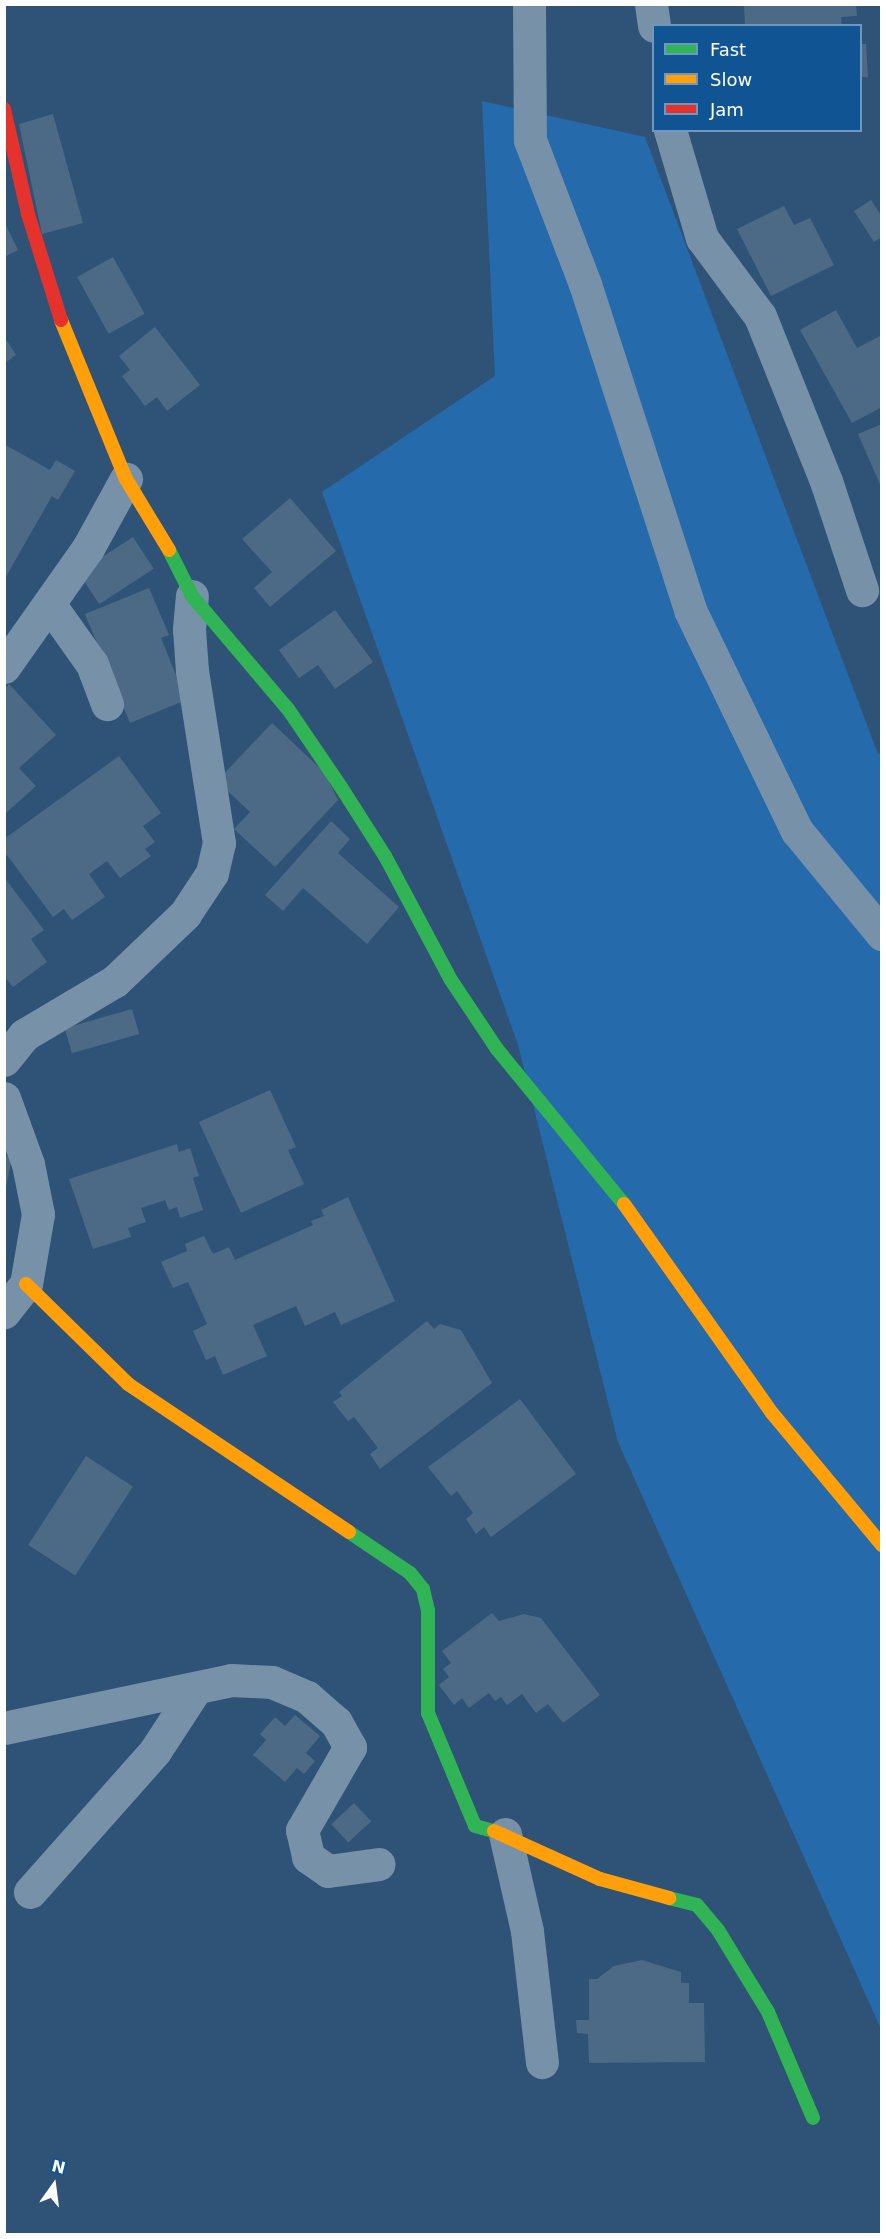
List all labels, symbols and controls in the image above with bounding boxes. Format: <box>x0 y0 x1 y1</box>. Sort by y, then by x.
legend <box>652 24 862 132</box>
text: Fast <box>710 39 746 60</box>
text: Slow <box>710 69 752 90</box>
text: Jam <box>710 99 744 120</box>
north arrow <box>24 2155 84 2215</box>
text: N <box>50 2156 67 2178</box>

